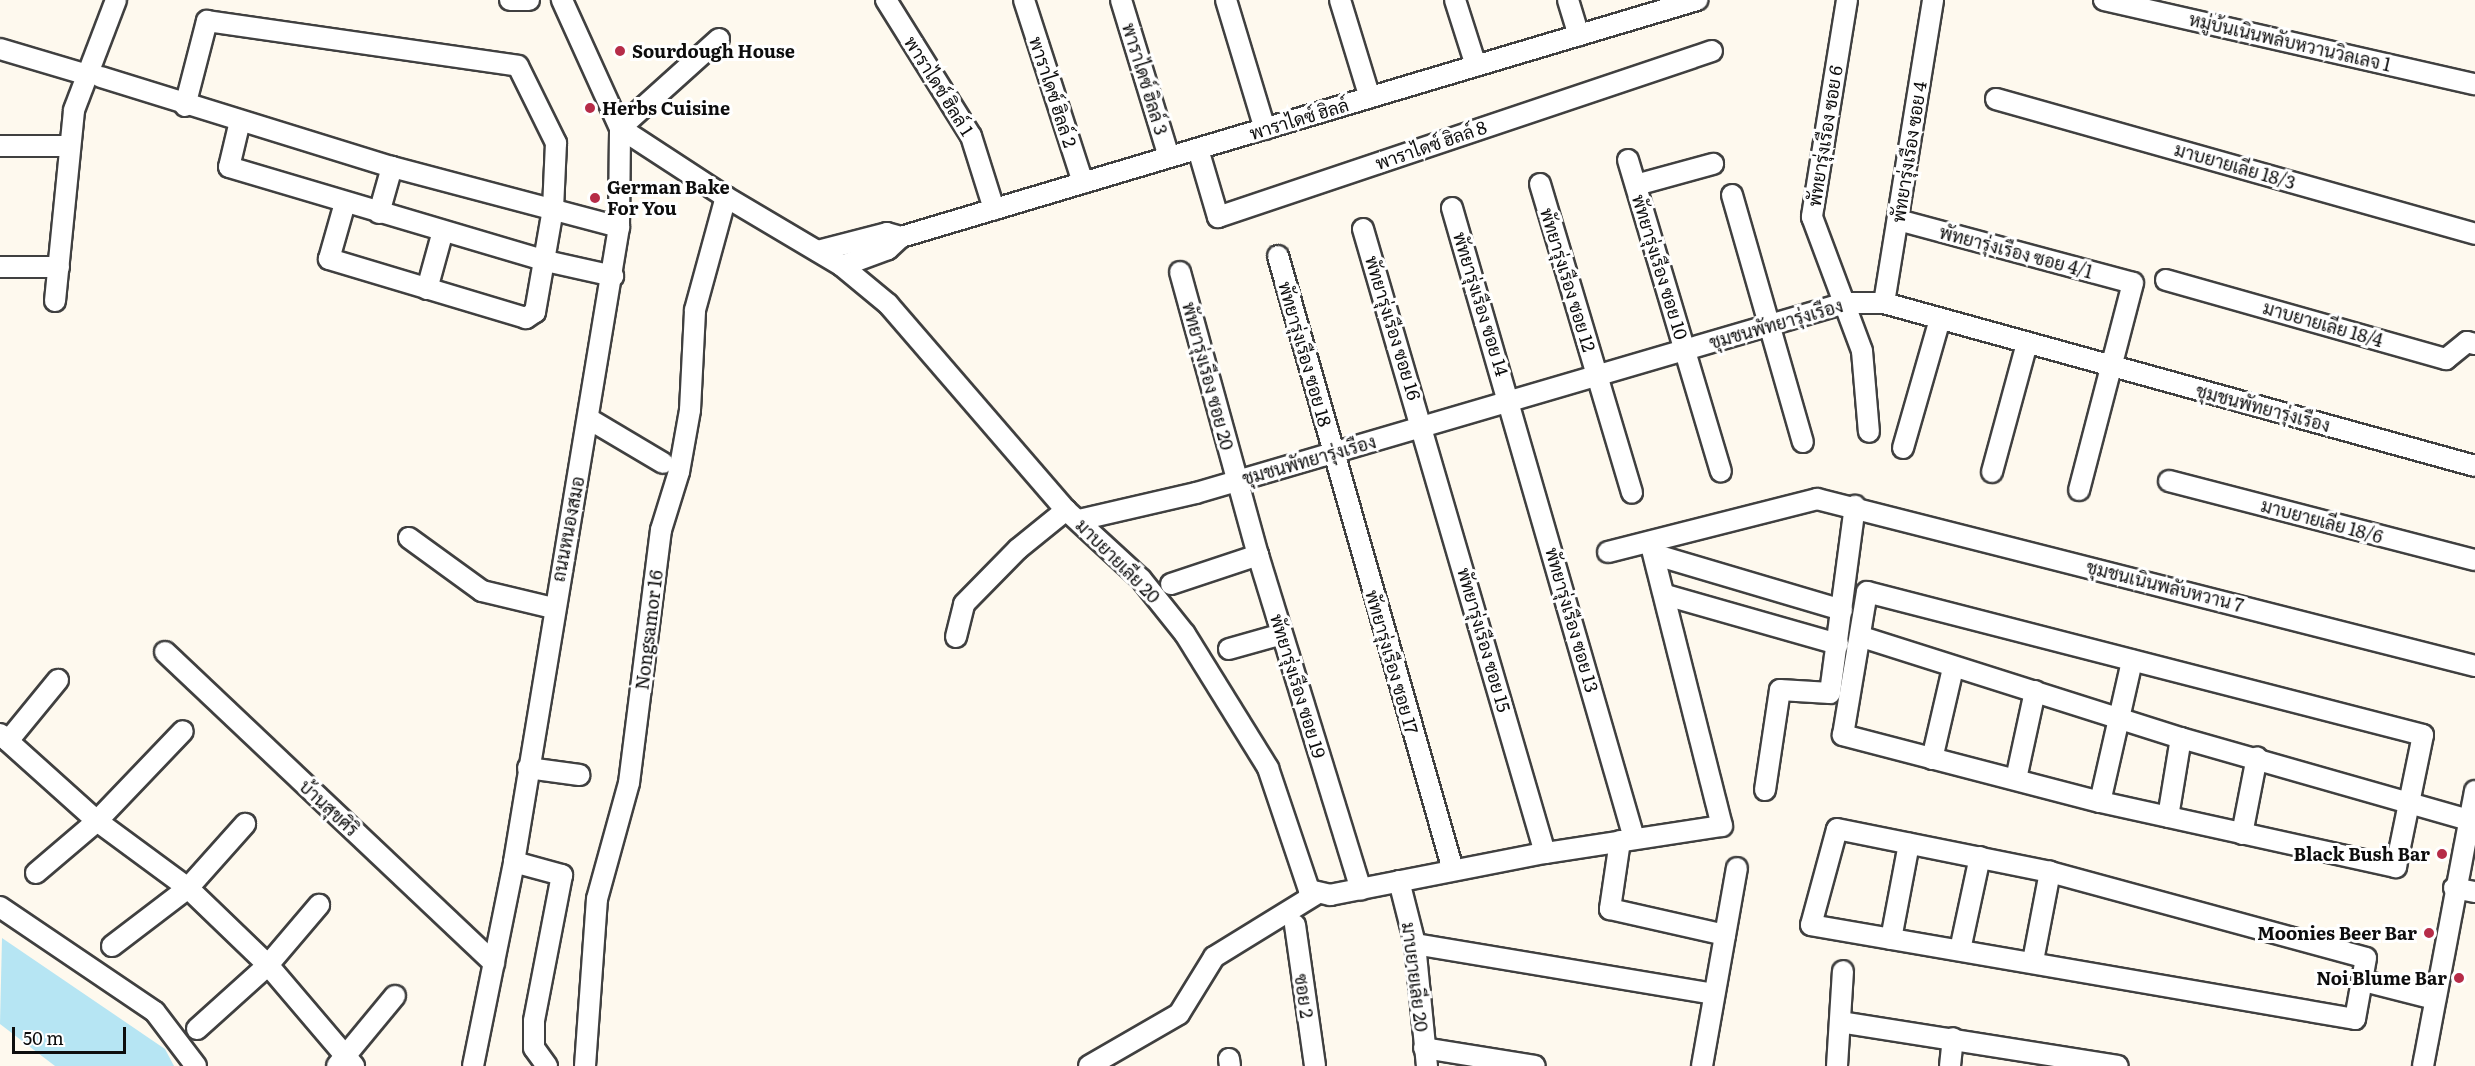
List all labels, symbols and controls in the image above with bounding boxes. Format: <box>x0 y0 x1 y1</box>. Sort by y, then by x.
street label: หมู่บ้นเนินพลับหวานวิลเลจ 1 <box>2187 8 2393 76</box>
street label: พาราไดซ์ ฮิลล์ 3 <box>1118 20 1172 138</box>
street label: พาราไดซ์ ฮิลล์ 1 <box>900 32 978 140</box>
street label: พาราไดซ์ ฮิลล์ 2 <box>1025 34 1081 150</box>
place label: Sourdough House <box>632 40 795 62</box>
marker: Sourdough House <box>613 44 627 58</box>
street label: พัทยารุ่งเรือง ซอย 6 <box>1803 64 1847 208</box>
street label: พัทยารุ่งเรือง ซอย 4 <box>1887 80 1931 224</box>
street label: พาราไดซ์ ฮิลล์ <box>1247 94 1351 144</box>
place label: Herbs Cuisine <box>602 97 730 119</box>
marker: Herbs Cuisine <box>583 101 597 115</box>
street label: พาราไดซ์ ฮิลล์ 8 <box>1373 116 1489 174</box>
street label: มาบยายเลีย 18/3 <box>2172 138 2298 194</box>
place label: German Bake For You <box>607 177 730 219</box>
marker: German Bake For You <box>588 191 602 205</box>
street label: พัทยารุ่งเรือง ซอย 10 <box>1628 192 1692 342</box>
street label: พัทยารุ่งเรือง ซอย 12 <box>1536 205 1600 355</box>
street label: พัทยารุ่งเรือง ซอย 4/1 <box>1937 221 2095 283</box>
street label: พัทยารุ่งเรือง ซอย 14 <box>1449 229 1513 379</box>
street label: พัทยารุ่งเรือง ซอย 16 <box>1361 253 1425 403</box>
street label: พัทยารุ่งเรือง ซอย 18 <box>1274 279 1336 429</box>
street label: ชุมชนพัทยารุ่งเรือง <box>1707 295 1845 353</box>
street label: มาบยายเลีย 18/4 <box>2261 297 2385 351</box>
street label: พัทยารุ่งเรือง ซอย 20 <box>1178 300 1238 452</box>
street label: ชุมชนพัทยารุ่งเรือง <box>2194 380 2332 436</box>
street label: ชุมชนพัทยารุ่งเรือง <box>1240 431 1378 489</box>
street label: ถนนหนองสมอ <box>547 474 589 584</box>
street label: มาบยายเลีย 18/6 <box>2259 494 2385 548</box>
street label: มาบยายเลีย 20 <box>1071 514 1165 608</box>
street label: พัทยารุ่งเรือง ซอย 13 <box>1541 545 1603 695</box>
street label: ชุมชนเนินพลับหวาน 7 <box>2084 556 2246 616</box>
street label: พัทยารุ่งเรือง ซอย 15 <box>1453 565 1515 715</box>
street label: Nongsamor 16 <box>631 569 667 691</box>
street label: พัทยารุ่งเรือง ซอย 17 <box>1361 588 1423 736</box>
street label: พัทยารุ่งเรือง ซอย 19 <box>1266 611 1330 761</box>
street label: บ้านสุขศิริ <box>295 775 363 841</box>
place label: Black Bush Bar <box>2293 843 2430 865</box>
marker: Black Bush Bar <box>2435 847 2449 861</box>
street label: มาบยายเลีย 20 <box>1398 921 1432 1033</box>
place label: Moonies Beer Bar <box>2257 922 2417 944</box>
marker: Moonies Beer Bar <box>2422 926 2436 940</box>
place label: Noi Blume Bar <box>2316 967 2447 989</box>
marker: Noi Blume Bar <box>2452 971 2466 985</box>
street label: ซอย 2 <box>1290 972 1318 1020</box>
scale bar <box>15 1015 129 1053</box>
text: 50 m <box>23 1024 64 1051</box>

